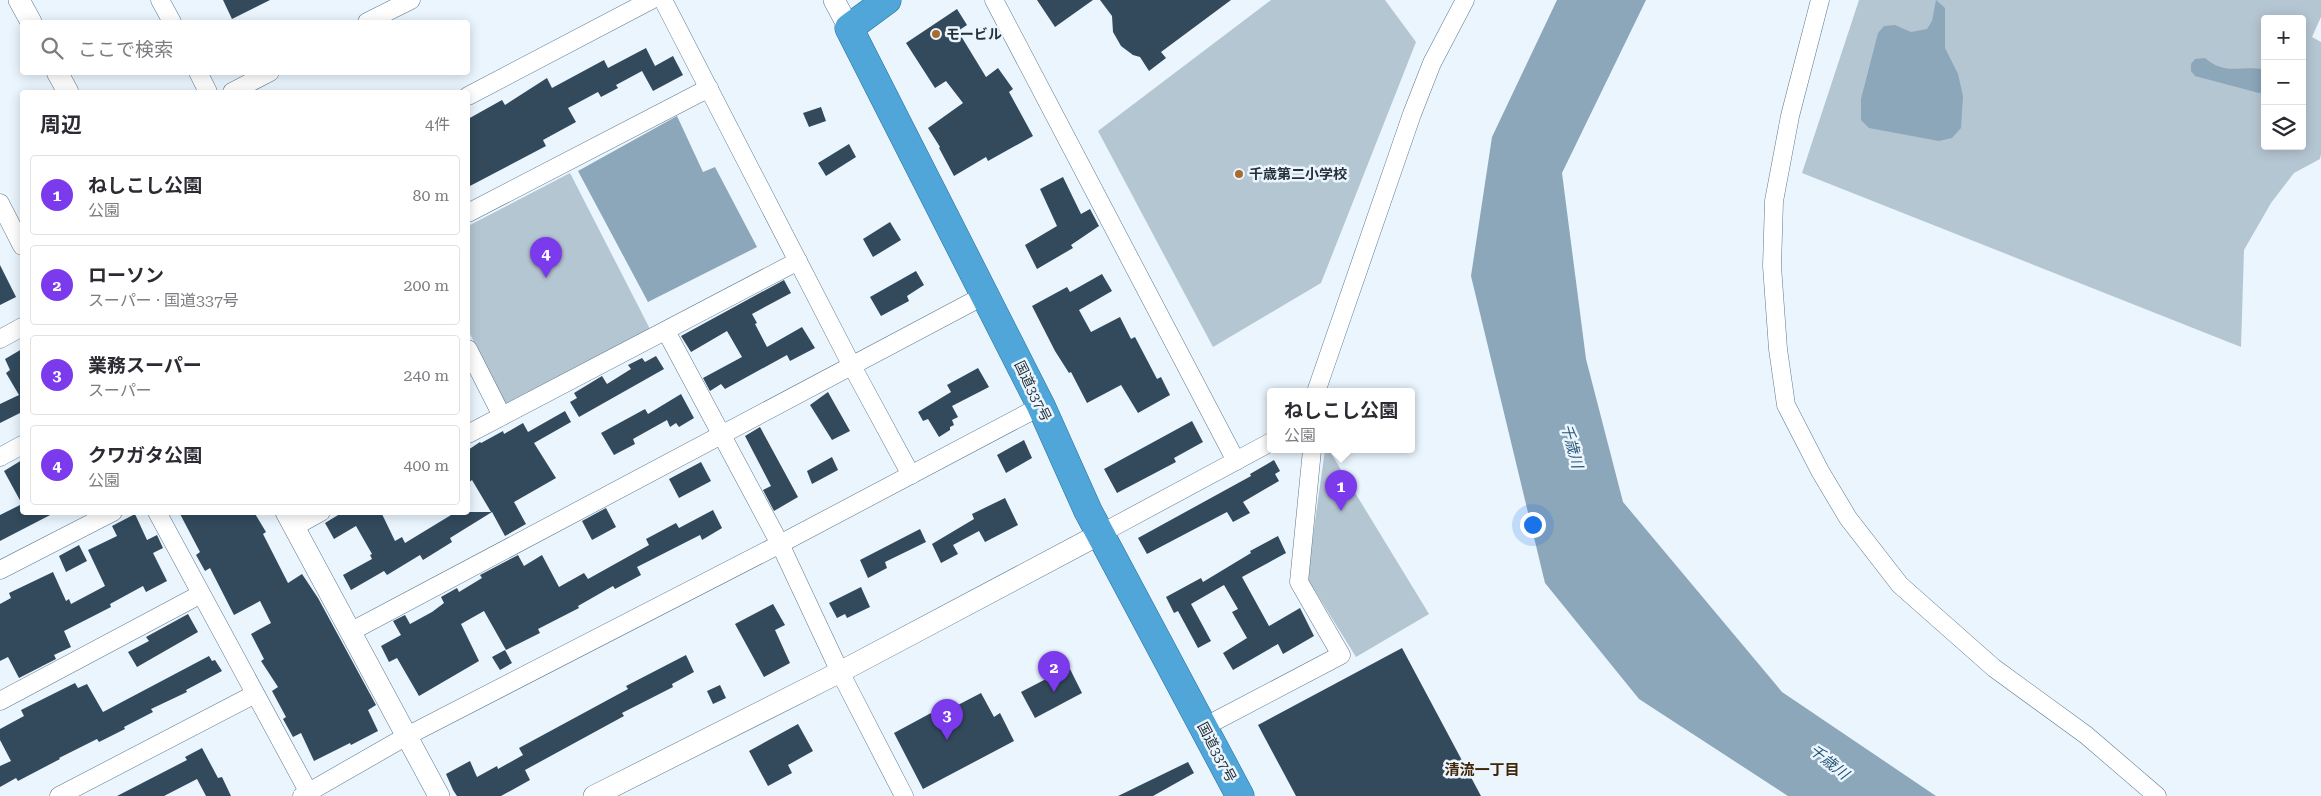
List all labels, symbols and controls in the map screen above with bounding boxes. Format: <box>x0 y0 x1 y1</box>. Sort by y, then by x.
map controls <box>2261 15 2306 150</box>
button: + <box>2261 15 2306 60</box>
search box <box>20 20 470 75</box>
place label: モービル <box>946 26 1002 42</box>
marker: モービル <box>930 28 942 40</box>
icon: search <box>38 34 66 62</box>
text: ここで検索 <box>78 38 173 61</box>
button: − <box>2261 60 2306 105</box>
button: layers <box>2261 105 2306 150</box>
text: 周辺 <box>40 113 82 137</box>
text: 4件 <box>425 115 450 134</box>
place label: 千歳第二小学校 <box>1249 166 1347 182</box>
marker: 千歳第二小学校 <box>1233 168 1245 180</box>
text: ねしこし公園 <box>88 174 202 197</box>
text: 1 <box>53 186 61 205</box>
text: 80 m <box>412 186 449 205</box>
text: 公園 <box>88 201 120 220</box>
pin: 4 <box>530 237 562 278</box>
text: ローソン <box>88 264 164 287</box>
text: 2 <box>53 276 61 295</box>
text: 200 m <box>403 276 449 295</box>
text: スーパー · 国道337号 <box>88 291 239 310</box>
text: 業務スーパー <box>88 354 202 377</box>
street label: 国道337号 <box>1011 358 1055 424</box>
text: 3 <box>53 366 61 385</box>
text: 240 m <box>403 366 449 385</box>
text: スーパー <box>88 381 152 400</box>
popup <box>1267 388 1415 453</box>
text: ねしこし公園 <box>1284 399 1398 422</box>
water label: 千歳川 <box>1557 422 1587 472</box>
text: 公園 <box>1284 426 1316 445</box>
text: クワガタ公園 <box>88 444 202 467</box>
text: 4 <box>53 456 61 475</box>
text: 400 m <box>403 456 449 475</box>
pin: 1 <box>1325 470 1357 511</box>
text: 公園 <box>88 471 120 490</box>
your location <box>1520 512 1546 538</box>
pin: 2 <box>1038 651 1070 692</box>
pin: 3 <box>931 699 963 740</box>
street label: 国道337号 <box>1195 719 1239 785</box>
water label: 千歳川 <box>1806 741 1854 784</box>
district label: 清流一丁目 <box>1444 761 1520 779</box>

